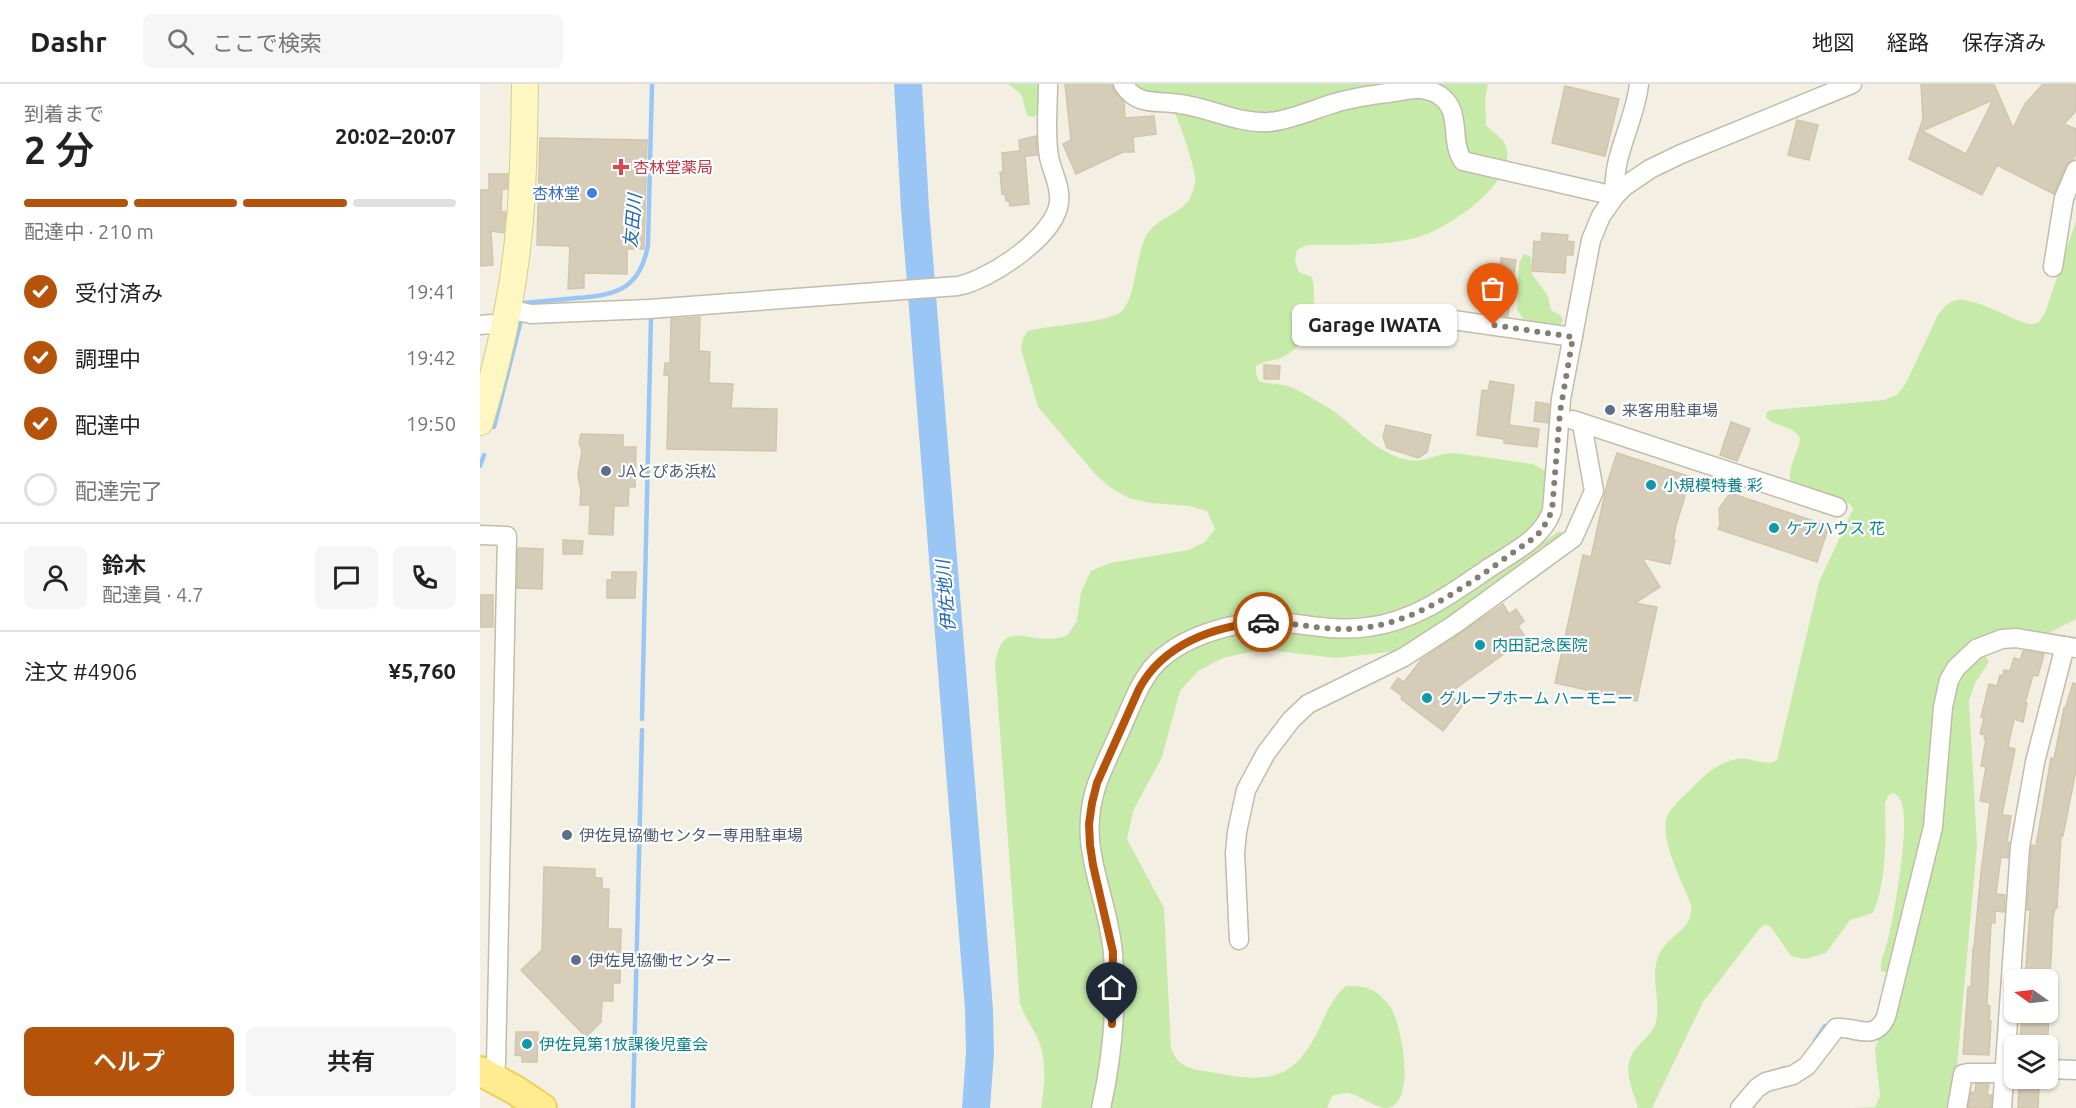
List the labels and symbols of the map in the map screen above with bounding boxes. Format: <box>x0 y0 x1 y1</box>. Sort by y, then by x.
place label: 杏林堂薬局 <box>633 158 713 176</box>
marker: 杏林堂薬局 <box>614 160 628 174</box>
place label: 杏林堂 <box>532 184 580 202</box>
marker: 杏林堂 <box>585 186 599 200</box>
water label: 友田川 <box>620 191 644 249</box>
pin <box>1467 263 1518 325</box>
callout: Garage IWATA <box>1292 304 1457 346</box>
place label: 来客用駐車場 <box>1622 401 1718 419</box>
marker: 来客用駐車場 <box>1603 403 1617 417</box>
place label: JAとぴあ浜松 <box>618 462 716 480</box>
marker: JAとぴあ浜松 <box>599 464 613 478</box>
place label: 小規模特養 彩 <box>1663 476 1763 494</box>
marker: 小規模特養 彩 <box>1644 478 1658 492</box>
place label: ケアハウス 花 <box>1786 519 1885 537</box>
marker: ケアハウス 花 <box>1767 521 1781 535</box>
water label: 伊佐地川 <box>932 557 958 633</box>
courier <box>1233 592 1293 652</box>
place label: 内田記念医院 <box>1492 636 1588 654</box>
marker: 内田記念医院 <box>1473 638 1487 652</box>
place label: グループホーム ハーモニー <box>1439 689 1633 707</box>
marker: グループホーム ハーモニー <box>1420 691 1434 705</box>
place label: 伊佐見協働センター専用駐車場 <box>579 826 803 844</box>
marker: 伊佐見協働センター専用駐車場 <box>560 828 574 842</box>
place label: 伊佐見協働センター <box>588 951 732 969</box>
marker: 伊佐見協働センター <box>569 953 583 967</box>
pin <box>1086 962 1137 1024</box>
north arrow <box>2004 969 2058 1023</box>
place label: 伊佐見第1放課後児童会 <box>539 1035 708 1053</box>
marker: 伊佐見第1放課後児童会 <box>520 1037 534 1051</box>

